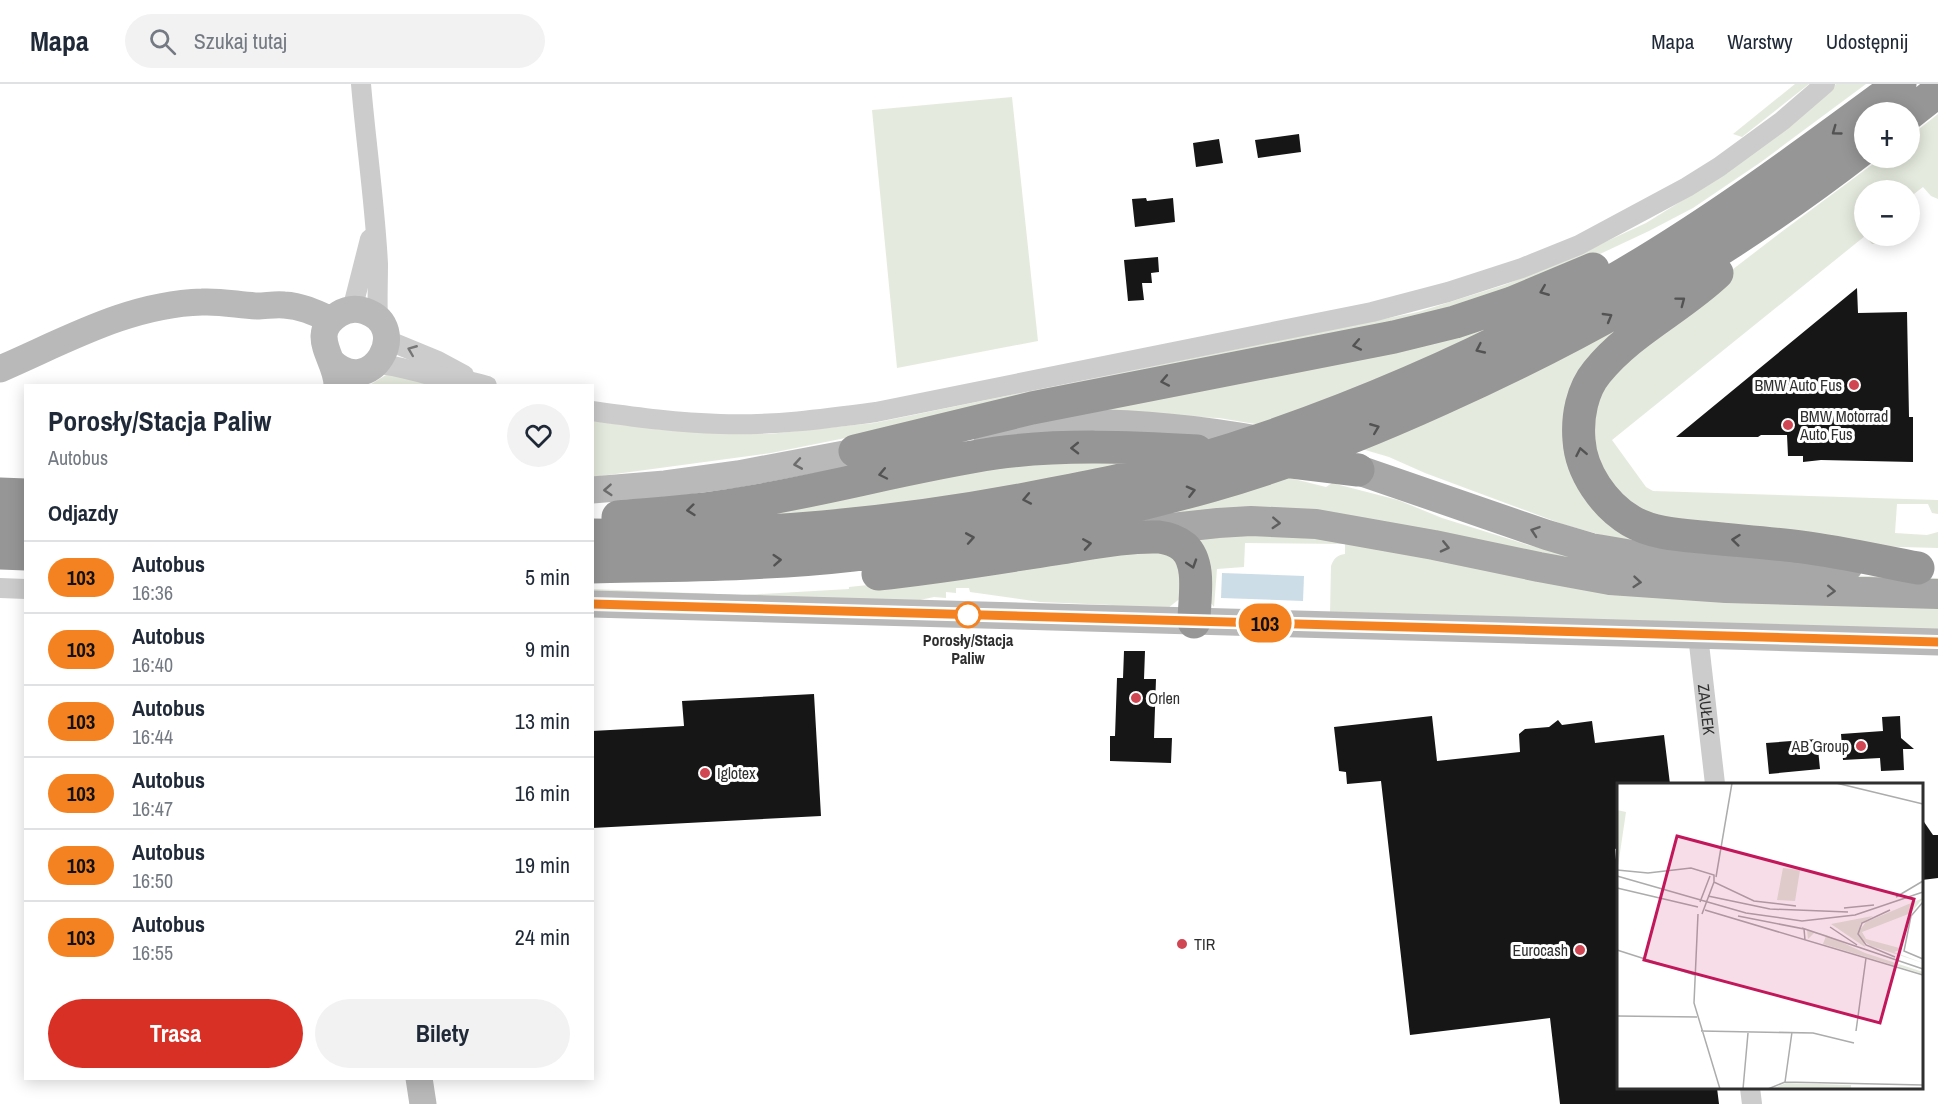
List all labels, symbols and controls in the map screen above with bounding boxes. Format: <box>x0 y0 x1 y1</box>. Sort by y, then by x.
search box <box>125 14 545 68</box>
text: Mapa <box>30 22 89 60</box>
icon: search <box>146 25 179 58</box>
text: Szukaj tutaj <box>194 26 287 56</box>
text: Mapa <box>1651 27 1694 56</box>
text: Warstwy <box>1727 27 1793 56</box>
text: Udostępnij <box>1826 27 1908 56</box>
map controls <box>1854 102 1920 246</box>
button: + <box>1854 102 1920 168</box>
one-way arrow <box>1831 124 1842 135</box>
button: − <box>1854 180 1920 246</box>
one-way arrow <box>1539 283 1549 296</box>
one-way arrow <box>1675 297 1686 308</box>
one-way arrow <box>1602 313 1612 324</box>
one-way arrow <box>1352 338 1362 351</box>
one-way arrow <box>1475 342 1486 354</box>
one-way arrow <box>407 345 418 357</box>
one-way arrow <box>1160 374 1170 387</box>
place label: BMW Auto Fus <box>1754 374 1842 396</box>
marker: BMW Auto Fus <box>1847 378 1861 392</box>
text: Porosły/Stacja Paliw <box>48 402 271 440</box>
button: heart <box>507 404 570 467</box>
place label: BMW Motorrad Auto Fus <box>1799 405 1888 445</box>
marker: BMW Motorrad Auto Fus <box>1781 418 1795 432</box>
one-way arrow <box>1369 423 1380 435</box>
one-way arrow <box>1071 441 1080 454</box>
text: Autobus <box>48 444 108 471</box>
one-way arrow <box>1575 447 1588 457</box>
one-way arrow <box>793 457 803 470</box>
one-way arrow <box>878 467 888 480</box>
one-way arrow <box>604 483 613 496</box>
one-way arrow <box>1185 486 1195 498</box>
one-way arrow <box>1023 492 1033 505</box>
text: Odjazdy <box>48 498 118 528</box>
one-way arrow <box>686 503 696 516</box>
one-way arrow <box>1272 516 1281 529</box>
one-way arrow <box>1531 525 1541 538</box>
one-way arrow <box>965 532 975 545</box>
one-way arrow <box>1731 534 1740 547</box>
one-way arrow <box>1082 539 1091 551</box>
one-way arrow <box>1440 540 1450 553</box>
text: Autobus <box>132 549 205 579</box>
one-way arrow <box>772 554 781 567</box>
one-way arrow <box>1184 558 1197 569</box>
text: 5 min <box>525 562 570 592</box>
text: 103 <box>67 563 95 592</box>
one-way arrow <box>1632 575 1641 588</box>
text: 16:36 <box>132 579 173 606</box>
one-way arrow <box>1827 585 1836 598</box>
marker: Porosły/Stacja Paliw <box>955 602 981 628</box>
line badge: 103 <box>1230 604 1300 642</box>
text: 103 <box>1251 609 1279 638</box>
text: Autobus <box>132 621 205 651</box>
place label: Porosły/Stacja Paliw <box>923 629 1014 669</box>
text: 9 min <box>525 634 570 664</box>
text: 103 <box>67 635 95 664</box>
text: 16:40 <box>132 651 173 678</box>
street label: ZAUŁEK <box>1693 683 1720 736</box>
place label: Orlen <box>1148 687 1180 709</box>
marker: Orlen <box>1129 691 1143 705</box>
text: Autobus <box>132 693 205 723</box>
text: 13 min <box>515 706 570 736</box>
text: 103 <box>67 707 95 736</box>
text: 16:44 <box>132 723 173 750</box>
place label: AB Group <box>1790 735 1849 757</box>
marker: AB Group <box>1854 739 1868 753</box>
place label: Iglotex <box>717 762 756 784</box>
text: Autobus <box>132 765 205 795</box>
marker: Iglotex <box>698 766 712 780</box>
text: 16 min <box>515 778 570 808</box>
text: 103 <box>67 779 95 808</box>
inset map <box>1617 783 1923 1089</box>
text: 16:47 <box>132 795 173 822</box>
text: Autobus <box>132 837 205 867</box>
text: 19 min <box>515 850 570 880</box>
text: 103 <box>67 851 95 880</box>
text: 16:50 <box>132 867 173 894</box>
text: Autobus <box>132 909 205 939</box>
text: 24 min <box>515 922 570 952</box>
text: 103 <box>67 923 95 952</box>
place label: TIR <box>1194 933 1216 955</box>
marker: TIR <box>1175 937 1189 951</box>
text: 16:55 <box>132 939 173 966</box>
place label: Eurocash <box>1513 939 1568 961</box>
marker: Eurocash <box>1573 943 1587 957</box>
button: Trasa <box>48 999 303 1068</box>
button: Bilety <box>315 999 570 1068</box>

